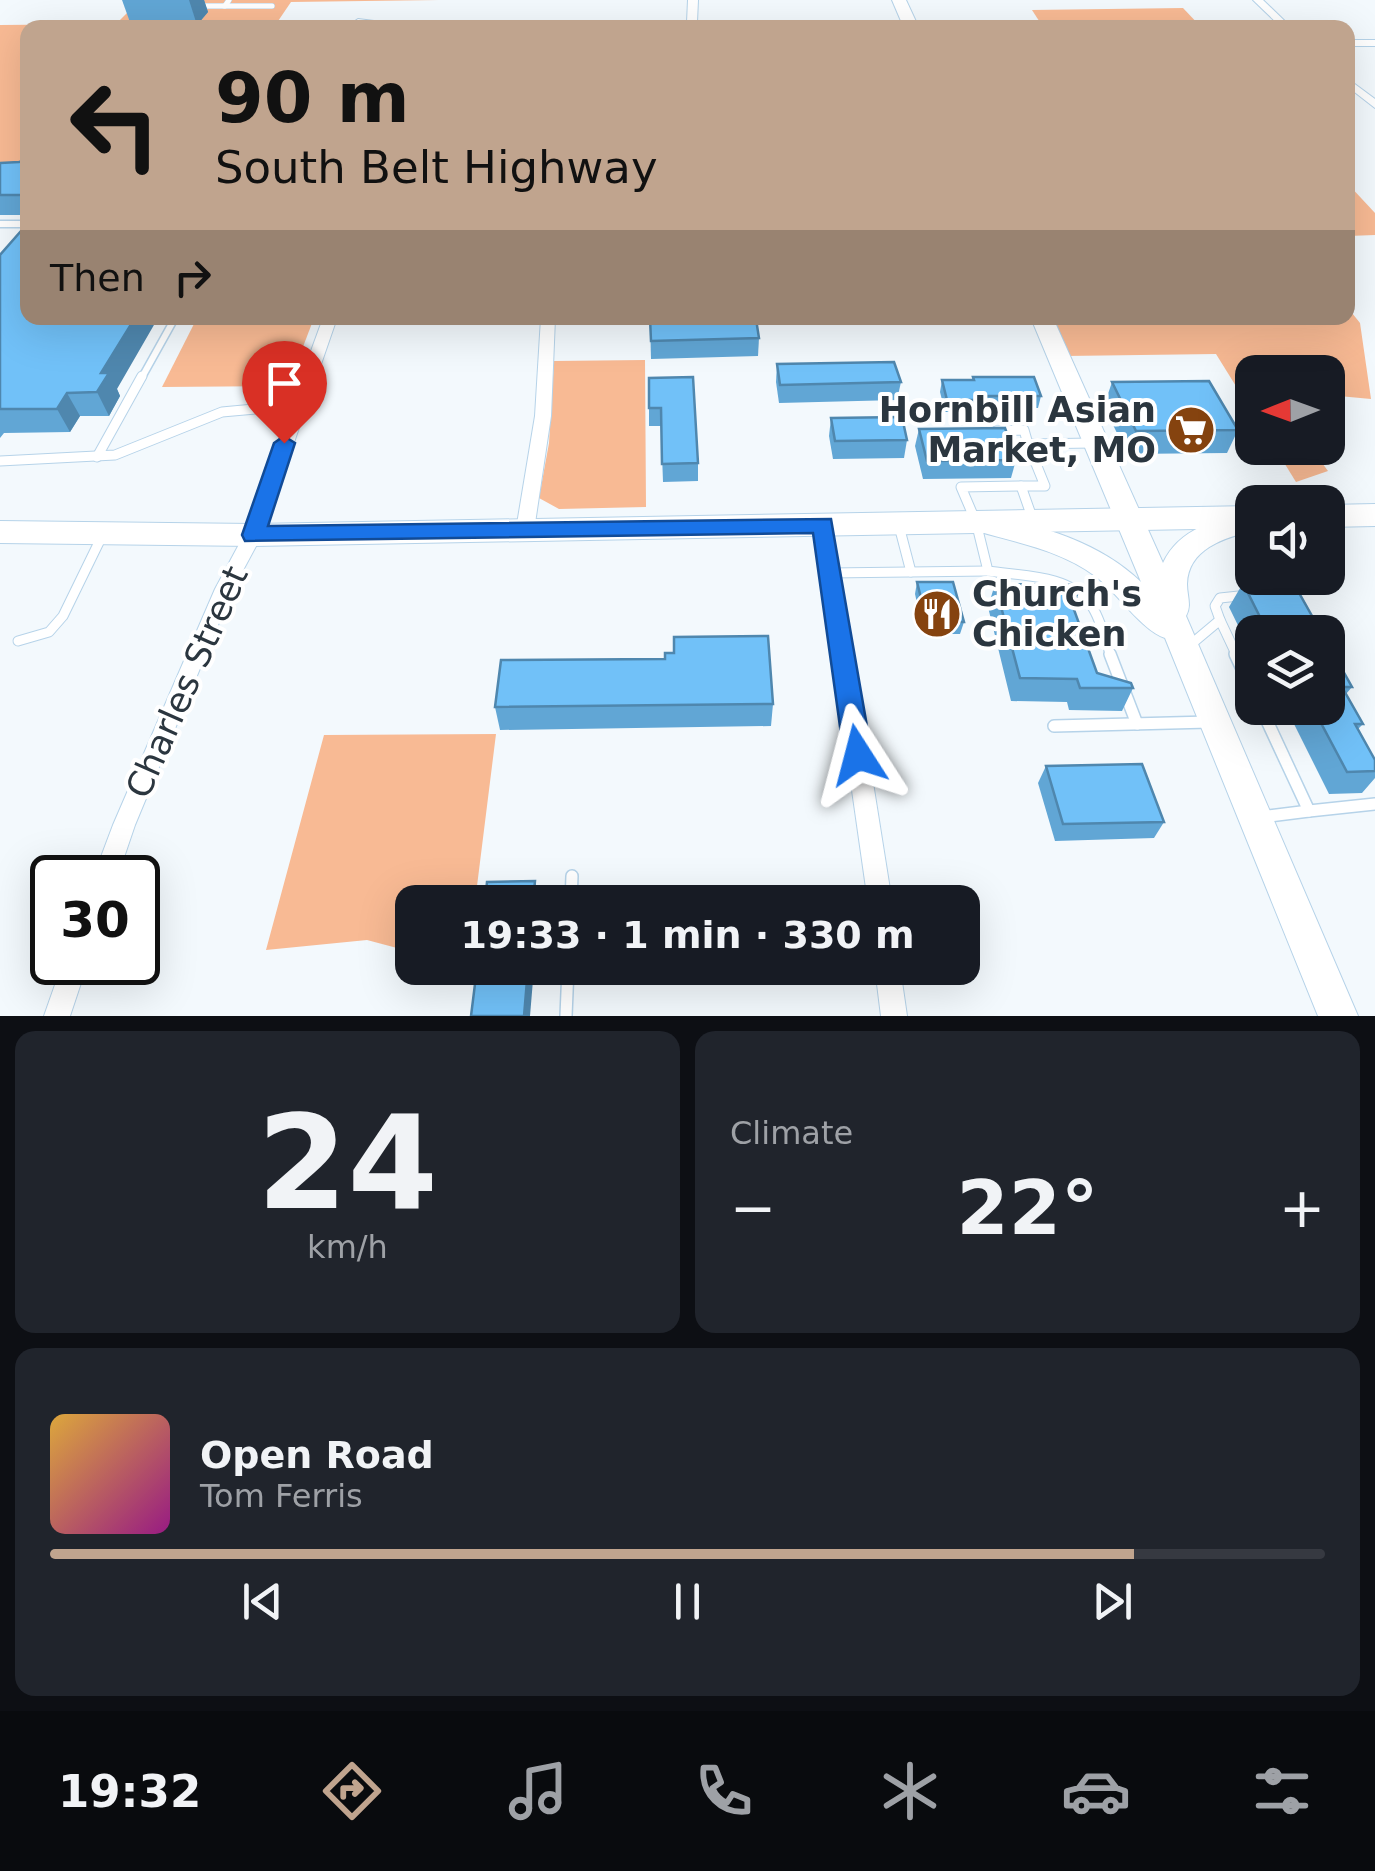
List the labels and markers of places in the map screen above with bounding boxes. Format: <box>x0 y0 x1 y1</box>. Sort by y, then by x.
pin <box>242 341 327 444</box>
place label: Hornbill Asian Market, MO <box>879 390 1156 470</box>
supermarket icon: Hornbill Asian Market, MO <box>1165 404 1217 456</box>
place label: Church's Chicken <box>972 574 1142 654</box>
restaurant icon: Church's Chicken <box>911 588 963 640</box>

